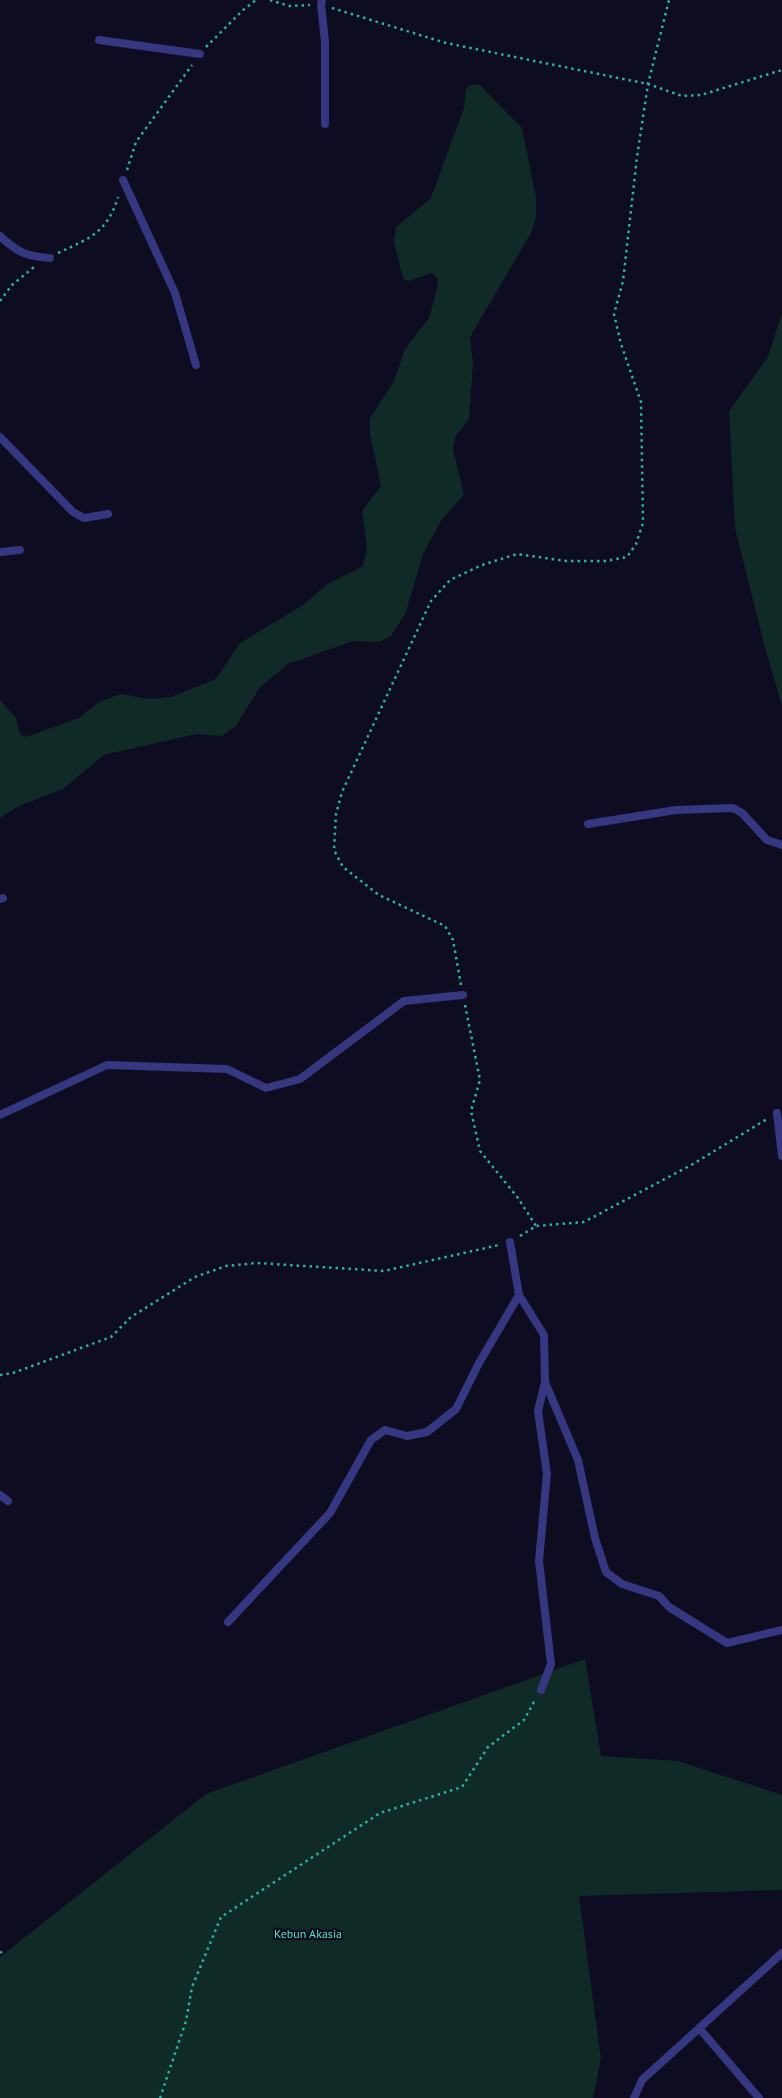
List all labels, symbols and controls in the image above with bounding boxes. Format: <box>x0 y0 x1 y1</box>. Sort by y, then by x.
park label: Kebun Akasia <box>274 1926 342 1941</box>

